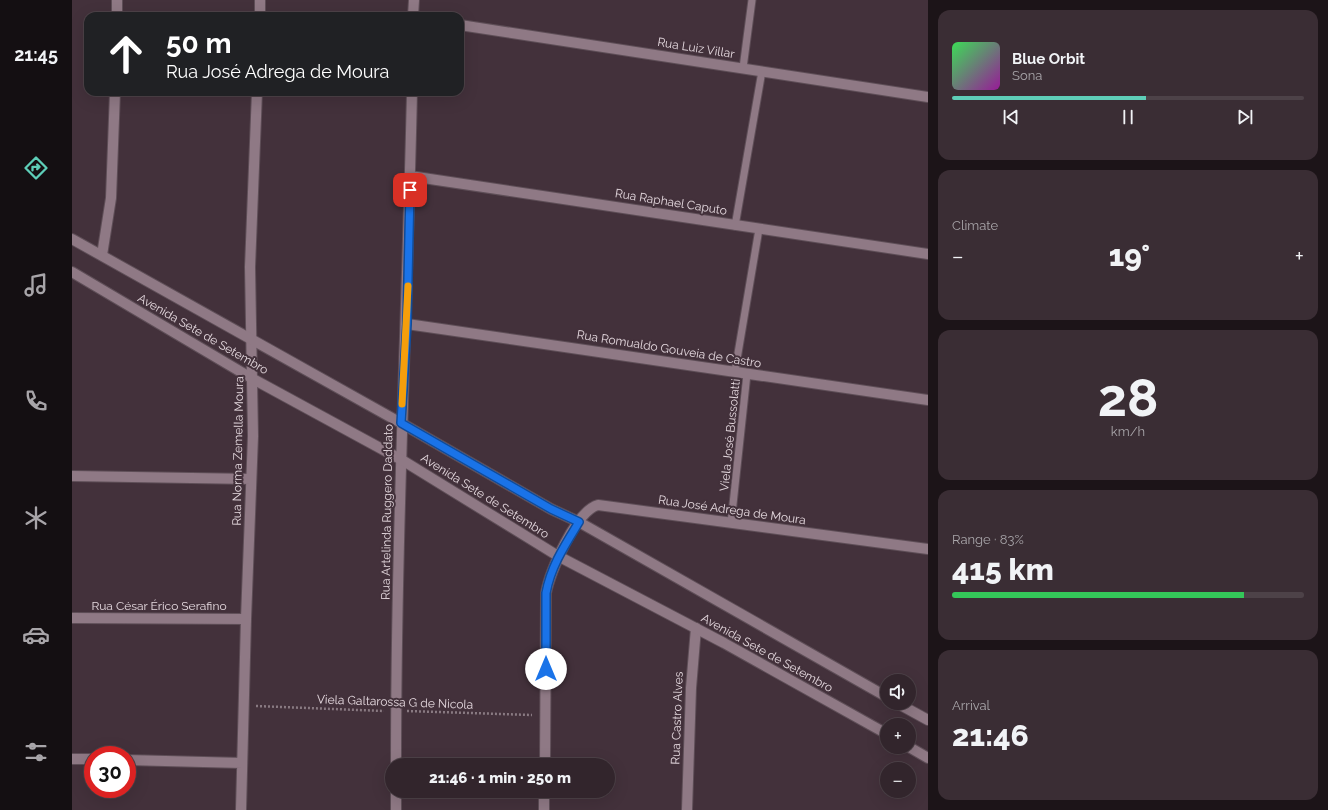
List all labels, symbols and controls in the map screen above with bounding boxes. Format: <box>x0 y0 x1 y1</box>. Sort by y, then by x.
text: 50 m <box>166 27 232 60</box>
icon: ahead <box>100 28 152 80</box>
street label: Rua Luiz Villar <box>656 35 736 61</box>
text: 21:45 <box>14 44 58 65</box>
text: Blue Orbit <box>1012 50 1085 68</box>
text: Rua José Adrega de Moura <box>166 61 389 82</box>
text: Sona <box>1012 68 1042 83</box>
icon: previous <box>1000 106 1022 128</box>
icon: pause <box>1117 106 1139 128</box>
icon: next <box>1234 106 1256 128</box>
icon: directions <box>22 154 50 182</box>
pin <box>393 173 427 207</box>
icon: arrive <box>399 179 421 201</box>
street label: Rua Raphael Caputo <box>614 186 728 218</box>
text: Climate <box>952 218 998 233</box>
text: 19° <box>1109 238 1150 273</box>
text: − <box>952 243 964 269</box>
text: + <box>1295 243 1304 269</box>
icon: music <box>22 271 50 299</box>
street label: Avenida Sete de Setembro <box>135 291 271 377</box>
street label: Rua Romualdo Gouveia de Castro <box>576 327 762 371</box>
text: 28 <box>1098 367 1158 428</box>
street label: Rua Norma Zemella Moura <box>230 376 246 526</box>
street label: Viela José Bussolatti <box>717 378 743 492</box>
icon: phone <box>22 387 50 415</box>
street label: Rua Artelinda Ruggero Daddato <box>378 424 396 600</box>
text: km/h <box>1111 424 1145 439</box>
street label: Avenida Sete de Setembro <box>418 451 552 541</box>
street label: Rua José Adrega de Moura <box>657 493 807 527</box>
icon: climate <box>22 504 50 532</box>
text: Range · 83% <box>952 532 1024 547</box>
text: 415 km <box>952 552 1054 587</box>
street label: Rua César Érico Serafino <box>91 599 227 613</box>
street label: Avenida Sete de Setembro <box>699 611 835 695</box>
icon: car <box>22 621 50 649</box>
position arrow <box>525 648 567 690</box>
street label: Rua Castro Alves <box>668 671 686 765</box>
map controls <box>880 674 916 798</box>
button: sound <box>880 674 916 710</box>
street label: Viela Galtarossa G de Nicola <box>317 692 473 712</box>
text: Arrival <box>952 698 990 713</box>
button: + <box>880 718 916 754</box>
text: 21:46 <box>952 718 1029 753</box>
icon: filters <box>22 738 50 766</box>
speed limit sign: 30 <box>84 746 136 798</box>
button: − <box>880 762 916 798</box>
text: 21:46 · 1 min · 250 m <box>429 769 571 787</box>

